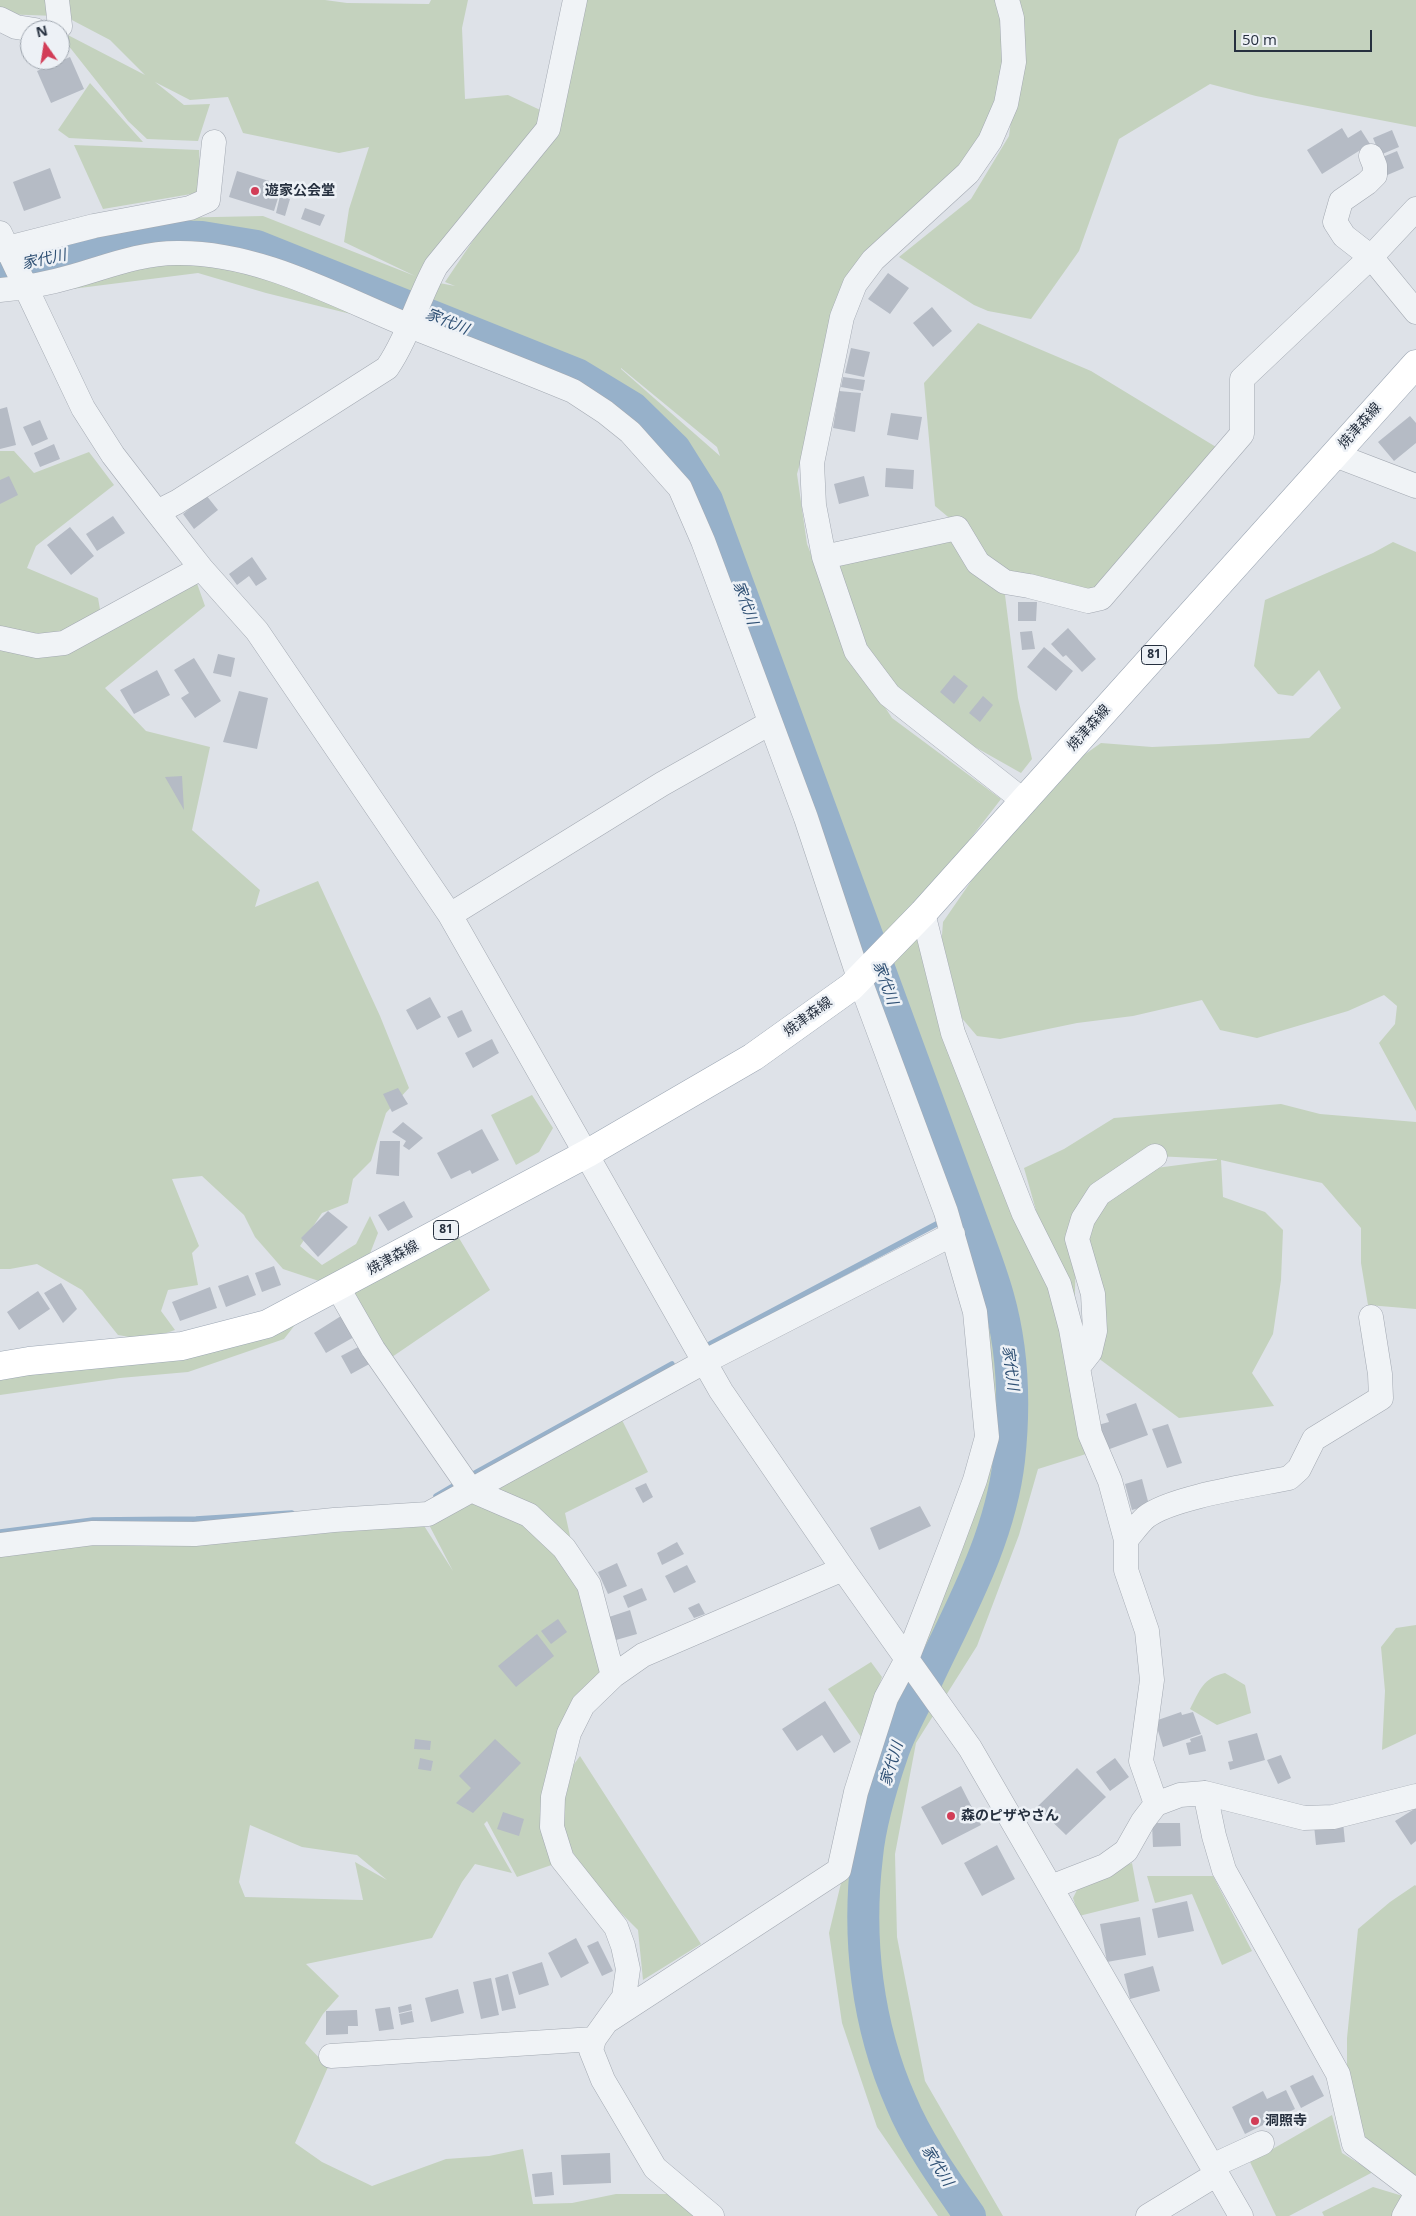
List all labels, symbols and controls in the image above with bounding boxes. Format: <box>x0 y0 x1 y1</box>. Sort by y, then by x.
north arrow <box>20 20 70 70</box>
text: N <box>34 20 49 41</box>
scale bar <box>1236 20 1374 52</box>
text: 50 m <box>1242 29 1277 49</box>
place label: 遊家公会堂 <box>265 183 335 199</box>
marker: 遊家公会堂 <box>249 185 261 197</box>
water label: 家代川 <box>20 247 68 273</box>
water label: 家代川 <box>423 305 471 339</box>
street label: 焼津森線 <box>1335 400 1385 452</box>
water label: 家代川 <box>729 579 761 627</box>
road number: 81 <box>1142 646 1166 664</box>
street label: 焼津森線 <box>1064 702 1114 754</box>
water label: 家代川 <box>869 959 901 1007</box>
street label: 焼津森線 <box>780 994 836 1040</box>
road number: 81 <box>434 1220 458 1240</box>
street label: 焼津森線 <box>364 1237 422 1279</box>
water label: 家代川 <box>998 1345 1022 1391</box>
water label: 家代川 <box>877 1740 907 1788</box>
place label: 森のピザやさん <box>961 1808 1059 1824</box>
marker: 森のピザやさん <box>945 1810 957 1822</box>
place label: 洞照寺 <box>1265 2113 1307 2129</box>
marker: 洞照寺 <box>1249 2115 1261 2127</box>
water label: 家代川 <box>917 2142 957 2190</box>

